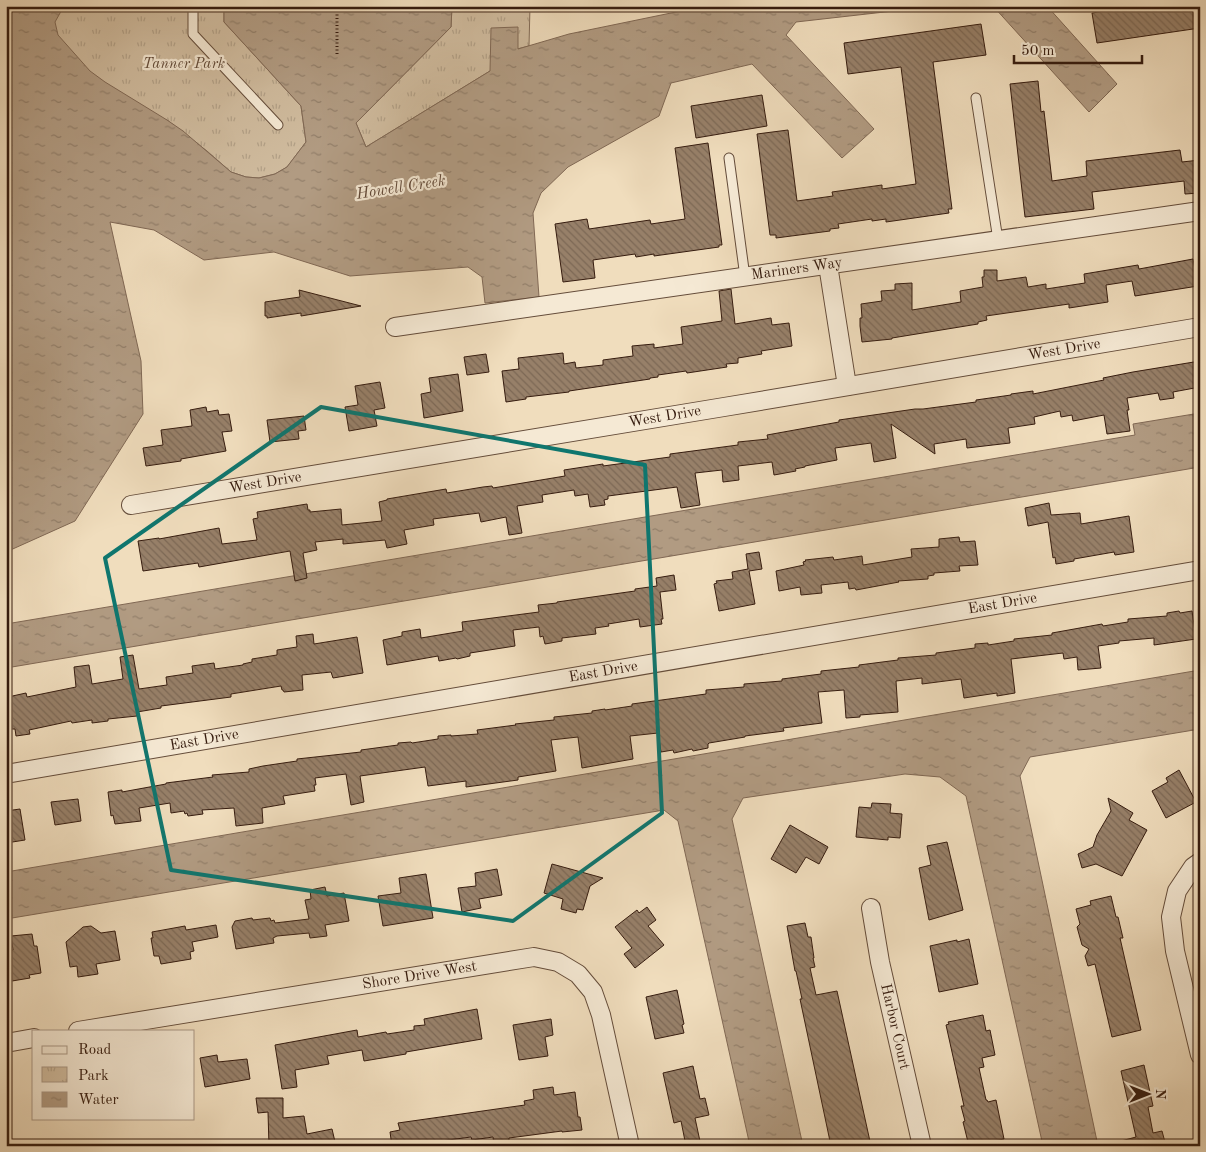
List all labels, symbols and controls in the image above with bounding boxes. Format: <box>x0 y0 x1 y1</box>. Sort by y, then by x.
scale bar <box>1014 32 1141 64</box>
text: 50 m <box>1021 44 1055 59</box>
park label: Tanner Park <box>143 57 225 72</box>
water label: Howell Creek <box>354 173 447 203</box>
street label: Mariners Way <box>750 255 844 283</box>
street label: West Drive <box>1027 336 1102 363</box>
street label: West Drive <box>627 403 702 430</box>
street label: West Drive <box>228 469 303 496</box>
street label: East Drive <box>967 590 1038 617</box>
street label: East Drive <box>568 659 639 685</box>
street label: East Drive <box>168 727 240 753</box>
street label: Shore Drive West <box>361 959 478 992</box>
street label: Harbor Court <box>878 982 912 1071</box>
legend <box>32 1030 195 1120</box>
text: Road <box>78 1043 112 1058</box>
text: Park <box>78 1069 109 1084</box>
north arrow <box>1124 1070 1174 1120</box>
text: N <box>1153 1089 1167 1100</box>
text: Water <box>78 1093 119 1108</box>

